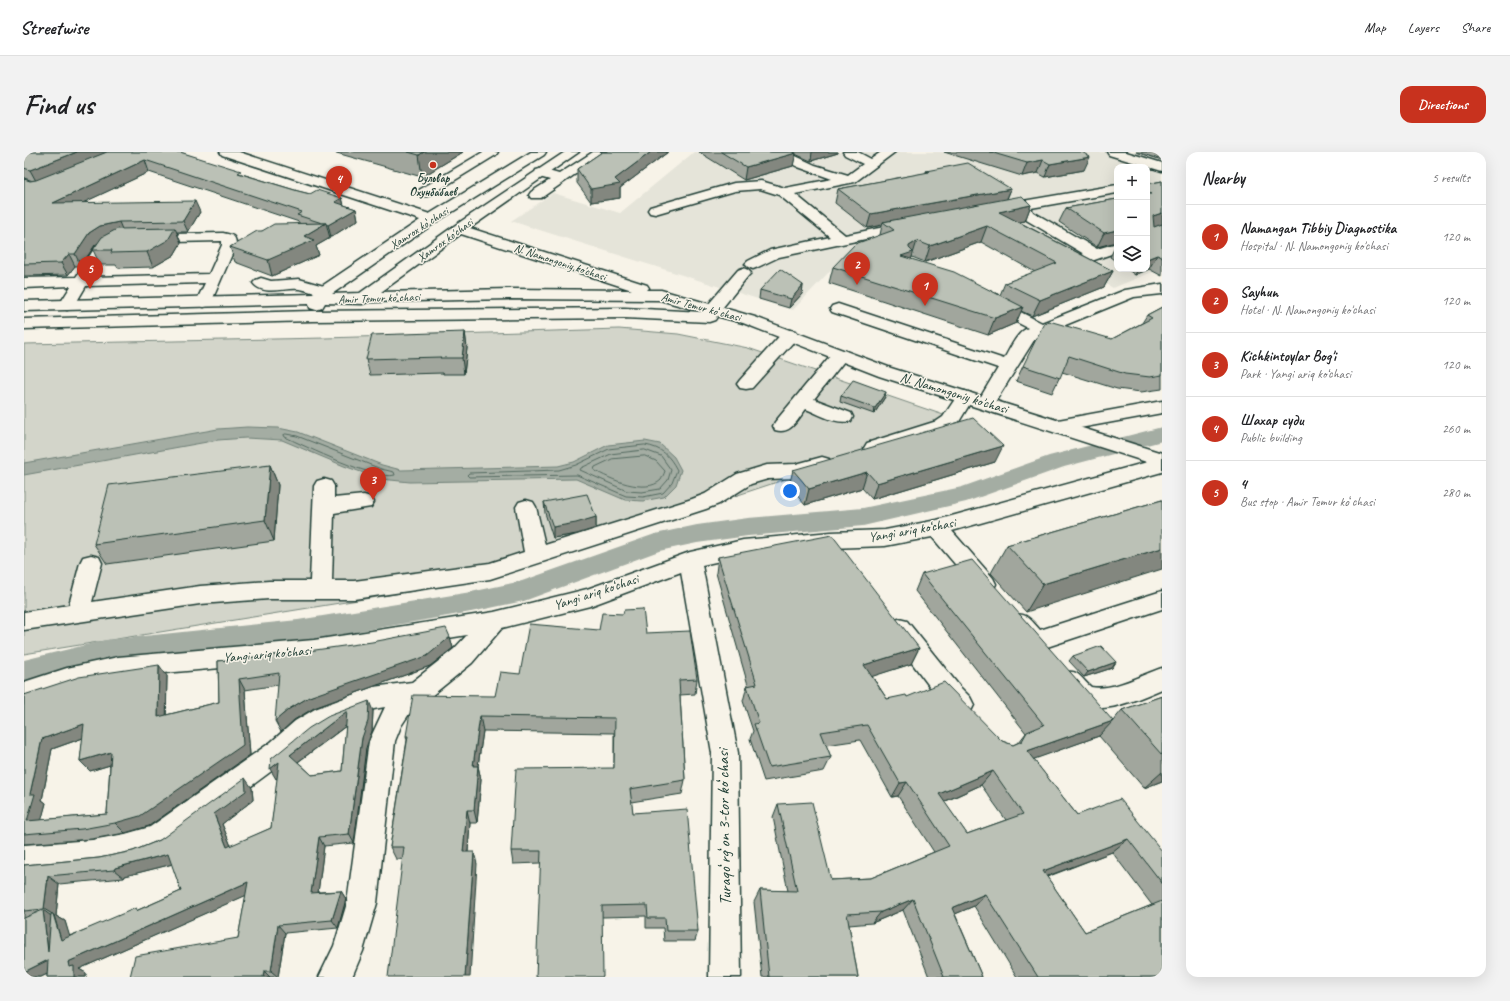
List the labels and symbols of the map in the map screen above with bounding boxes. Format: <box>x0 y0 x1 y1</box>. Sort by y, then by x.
marker: Бульвар Охунбабаев <box>428 160 438 170</box>
pin: 4 <box>326 166 352 199</box>
place label: Бульвар Охунбабаев <box>410 170 458 200</box>
street label: Xamrox koʻchasi <box>387 202 453 253</box>
street label: Xamrox ko'chasi <box>414 213 477 266</box>
street label: N. Namongoniy ko'chasi <box>512 240 610 285</box>
pin: 2 <box>844 252 870 285</box>
pin: 5 <box>77 256 103 289</box>
pin: 1 <box>912 273 938 306</box>
street label: Amir Temur koʻchasi <box>338 289 422 307</box>
street label: Amir Temur koʻchasi <box>659 289 744 326</box>
street label: N. Namongoniy ko'chasi <box>898 369 1012 418</box>
pin: 3 <box>360 467 386 500</box>
your location <box>780 481 800 501</box>
street label: Yangi ariq ko‘chasi <box>867 514 959 546</box>
street label: Yangi ariq ko‘chasi <box>551 570 643 614</box>
street label: Yangi ariq ko‘chasi <box>222 641 314 666</box>
street label: Turaqoʻrgʻon 3-tor koʻchasi <box>712 747 736 905</box>

